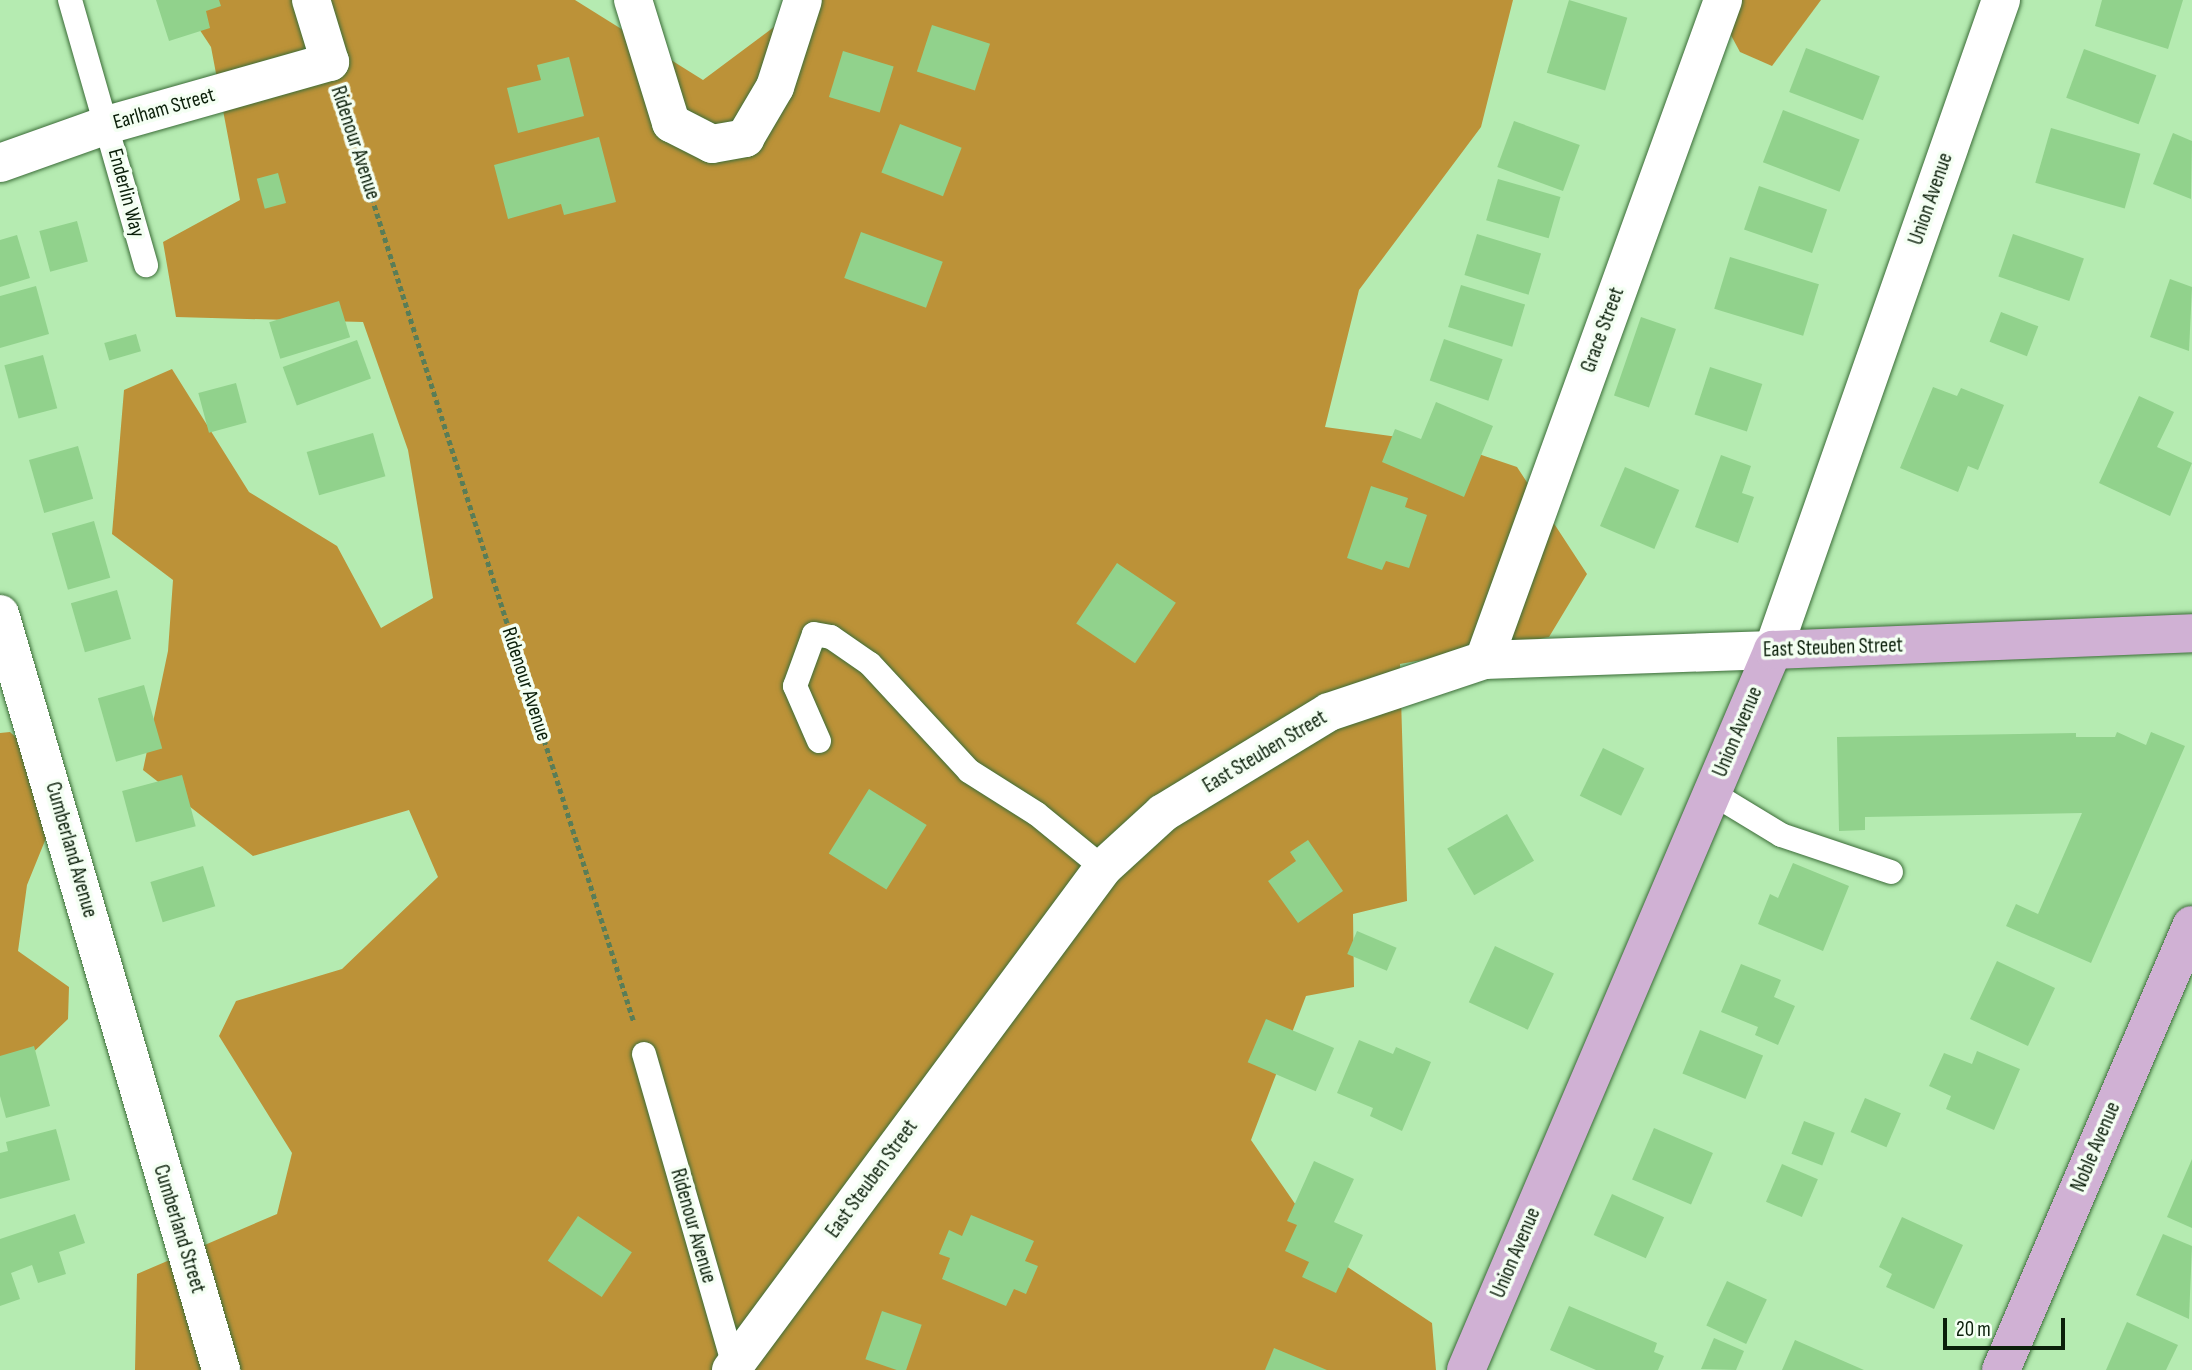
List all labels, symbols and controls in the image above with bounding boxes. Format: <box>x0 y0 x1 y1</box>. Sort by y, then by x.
street label: Earlham Street <box>110 82 218 136</box>
street label: Ridenour Avenue <box>325 83 385 203</box>
street label: Enderlin Way <box>102 146 150 240</box>
street label: Union Avenue <box>1904 150 1958 248</box>
street label: Grace Street <box>1576 284 1630 376</box>
street label: Ridenour Avenue <box>496 624 556 744</box>
street label: East Steuben Street <box>1763 633 1903 663</box>
street label: Union Avenue <box>1708 683 1768 781</box>
street label: East Steuben Street <box>1199 705 1331 799</box>
street label: Cumberland Avenue <box>40 779 102 921</box>
street label: Noble Avenue <box>2066 1098 2126 1196</box>
street label: East Steuben Street <box>821 1115 923 1243</box>
street label: Cumberland Street <box>148 1162 210 1296</box>
street label: Ridenour Avenue <box>665 1166 721 1286</box>
street label: Union Avenue <box>1486 1204 1546 1302</box>
scale bar <box>1947 1304 2070 1348</box>
text: 20 m <box>1956 1317 1991 1342</box>

